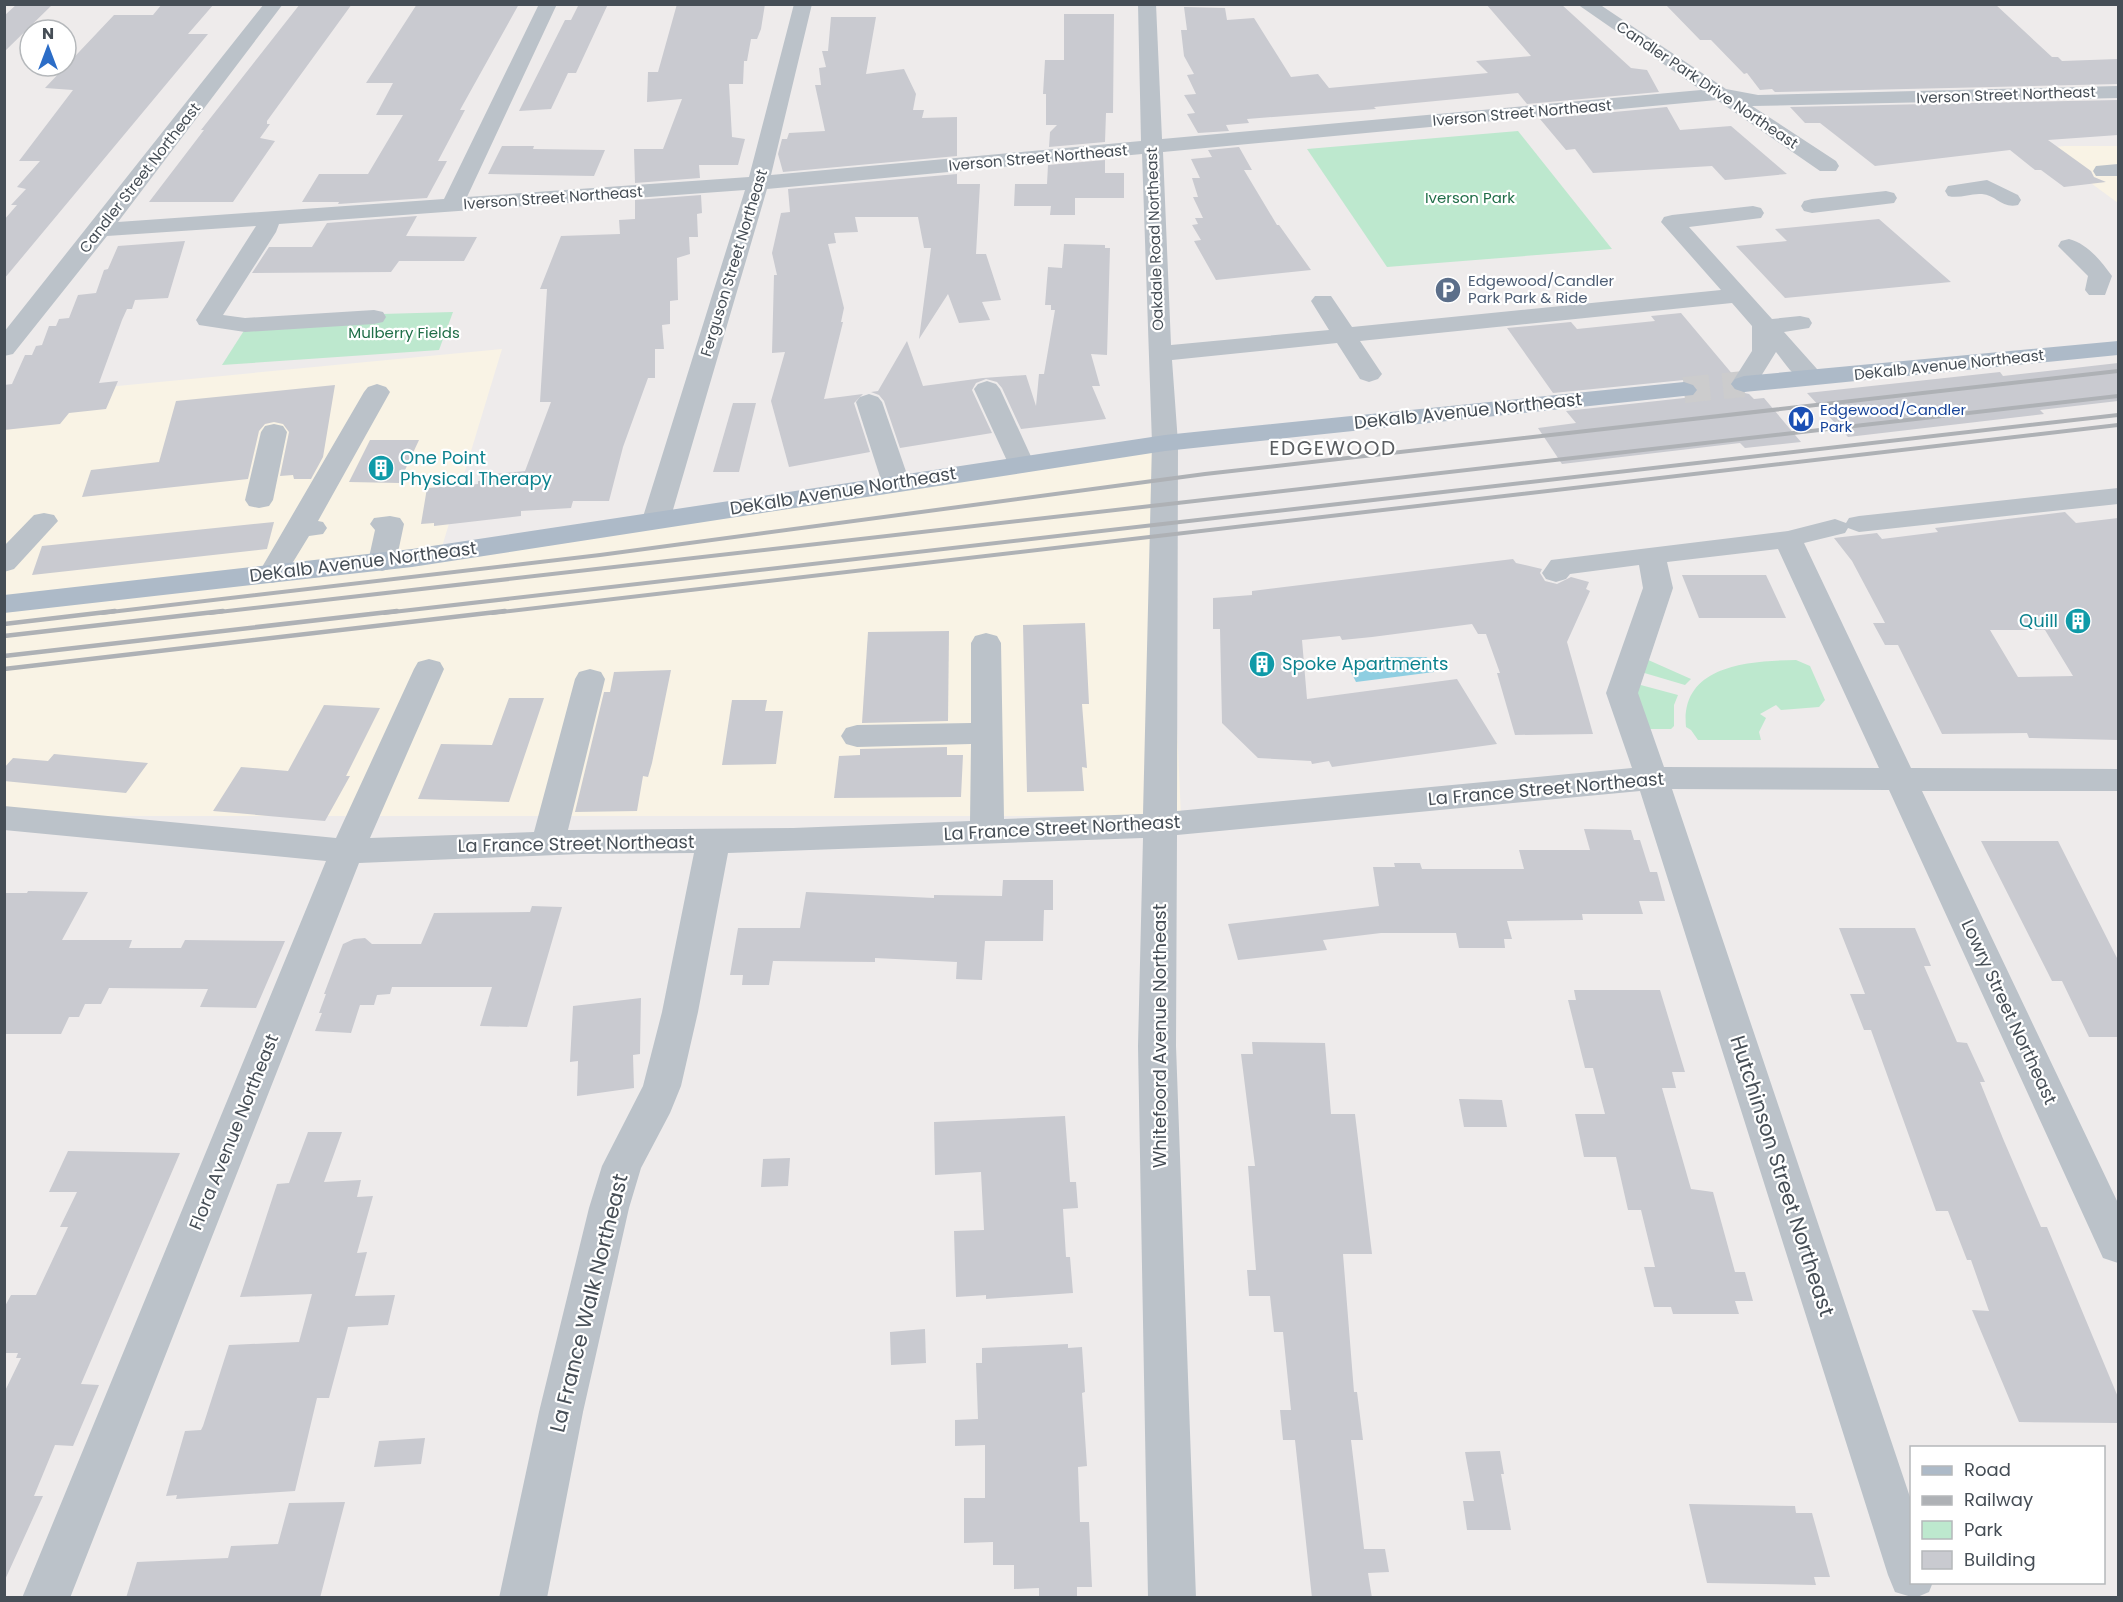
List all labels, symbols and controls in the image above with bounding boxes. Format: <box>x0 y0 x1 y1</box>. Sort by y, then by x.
street label: Candler Park Drive Northeast <box>1612 16 1802 153</box>
north arrow <box>18 18 78 78</box>
text: N <box>42 22 54 45</box>
street label: Iverson Street Northeast <box>1916 81 2096 108</box>
street label: Iverson Street Northeast <box>1432 94 1612 131</box>
street label: Candler Street Northeast <box>74 98 205 257</box>
street label: Iverson Street Northeast <box>948 139 1128 176</box>
street label: Oakdale Road Northeast <box>1141 147 1168 331</box>
street label: Ferguson Street Northeast <box>695 167 772 359</box>
street label: Iverson Street Northeast <box>463 181 643 214</box>
park label: Iverson Park <box>1425 187 1515 208</box>
place label: Edgewood/Candler Park Park & Ride <box>1468 270 1615 308</box>
parking icon: Edgewood/Candler Park Park & Ride <box>1433 275 1463 305</box>
park label: Mulberry Fields <box>348 322 460 343</box>
street label: DeKalb Avenue Northeast <box>1853 344 2045 385</box>
street label: DeKalb Avenue Northeast <box>1353 386 1583 435</box>
place label: Edgewood/Candler Park <box>1820 399 1967 437</box>
metro station icon: Edgewood/Candler Park <box>1786 404 1816 434</box>
district label: EDGEWOOD <box>1269 434 1397 462</box>
place label: One Point Physical Therapy <box>400 445 552 491</box>
building icon: One Point Physical Therapy <box>366 453 396 483</box>
street label: DeKalb Avenue Northeast <box>728 460 958 521</box>
street label: DeKalb Avenue Northeast <box>248 535 478 588</box>
building icon: Quill <box>2063 606 2093 636</box>
place label: Quill <box>2019 608 2058 633</box>
building icon: Spoke Apartments <box>1247 649 1277 679</box>
place label: Spoke Apartments <box>1282 651 1448 676</box>
street label: La France Street Northeast <box>1427 766 1665 811</box>
street label: La France Street Northeast <box>943 809 1181 846</box>
street label: La France Street Northeast <box>457 829 695 858</box>
street label: Whitefoord Avenue Northeast <box>1147 904 1172 1168</box>
street label: Lowry Street Northeast <box>1956 915 2063 1108</box>
street label: Flora Avenue Northeast <box>183 1030 284 1234</box>
street label: Hutchinson Street Northeast <box>1723 1032 1842 1320</box>
street label: La France Walk Northeast <box>542 1171 635 1435</box>
legend <box>1910 1446 2105 1584</box>
text: Road <box>1964 1457 2011 1482</box>
text: Railway <box>1964 1487 2033 1512</box>
text: Park <box>1964 1517 2003 1542</box>
text: Building <box>1964 1547 2036 1572</box>

